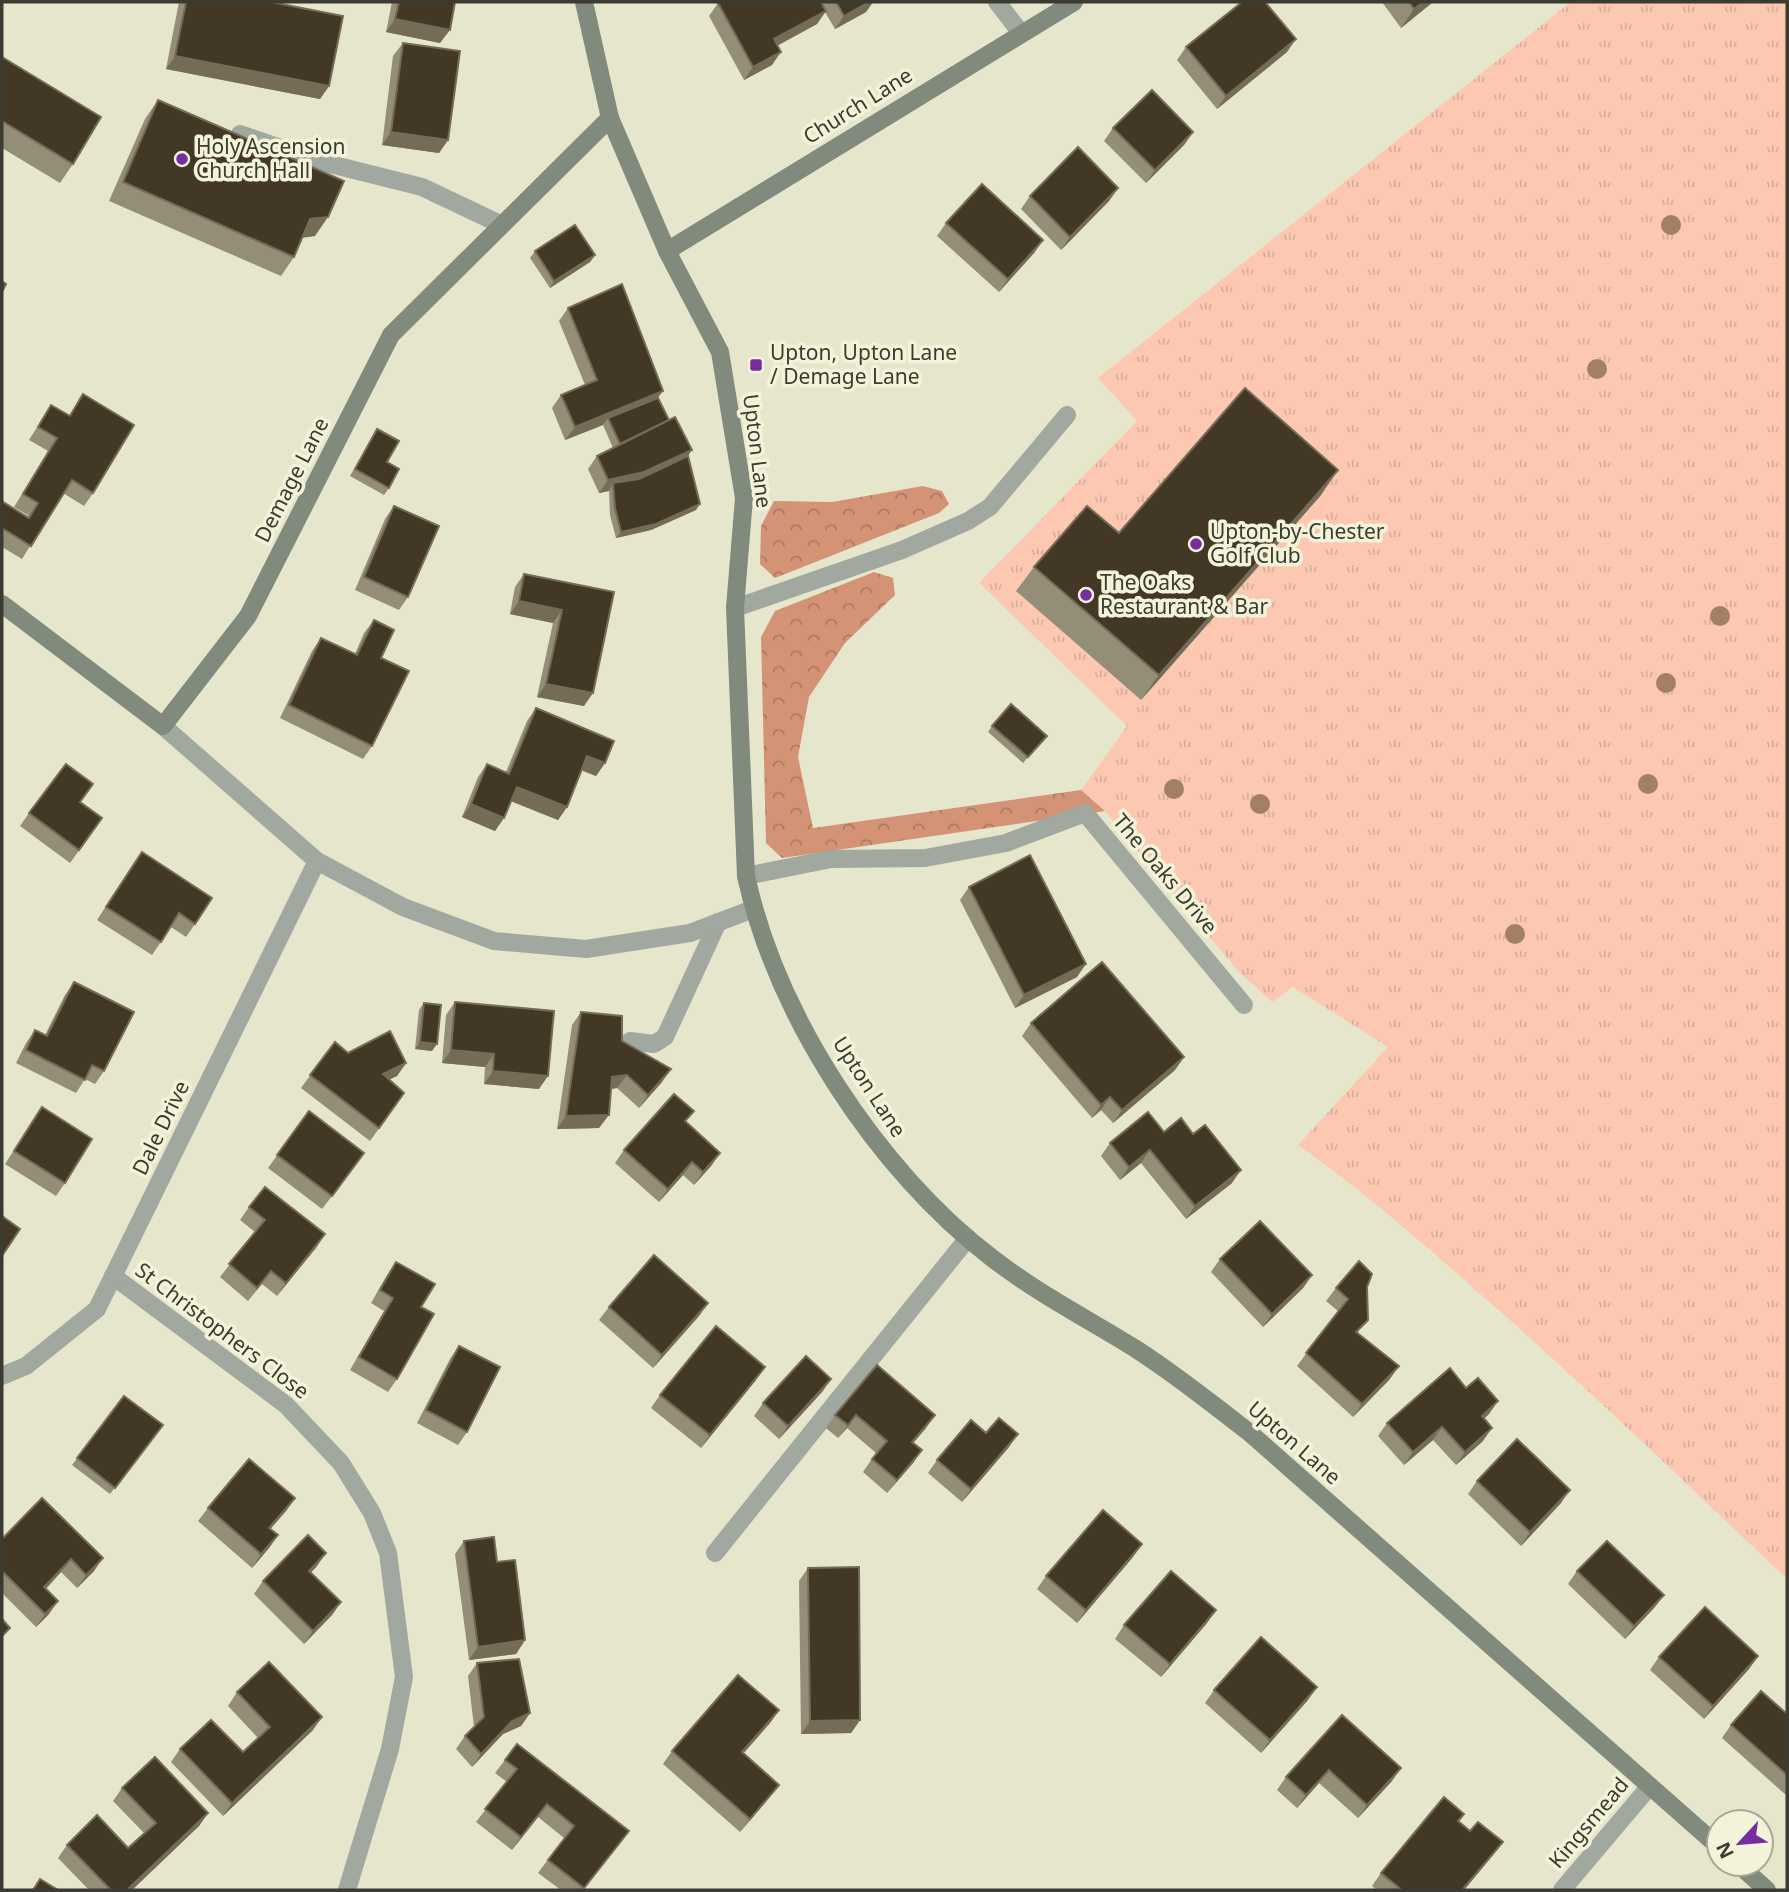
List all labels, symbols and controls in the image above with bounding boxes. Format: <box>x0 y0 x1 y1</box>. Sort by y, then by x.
street label: Church Lane <box>798 61 917 150</box>
place label: Holy Ascension Church Hall <box>196 132 345 184</box>
marker: Holy Ascension Church Hall <box>174 151 190 167</box>
place label: Upton, Upton Lane / Demage Lane <box>770 338 957 390</box>
marker: Upton, Upton Lane / Demage Lane <box>748 357 764 373</box>
street label: Upton Lane <box>737 392 779 509</box>
street label: Demage Lane <box>248 412 335 547</box>
place label: Upton-by-Chester Golf Club <box>1210 517 1385 569</box>
marker: Upton-by-Chester Golf Club <box>1188 536 1204 552</box>
place label: The Oaks Restaurant & Bar <box>1100 568 1269 620</box>
marker: The Oaks Restaurant & Bar <box>1078 587 1094 603</box>
street label: The Oaks Drive <box>1107 807 1224 939</box>
street label: Upton Lane <box>827 1031 913 1142</box>
street label: Dale Drive <box>125 1076 195 1179</box>
street label: St Christophers Close <box>130 1256 315 1405</box>
street label: Upton Lane <box>1242 1394 1347 1490</box>
street label: Kingsmead <box>1542 1771 1634 1874</box>
north arrow <box>1705 1808 1775 1878</box>
text: N <box>1710 1838 1740 1863</box>

